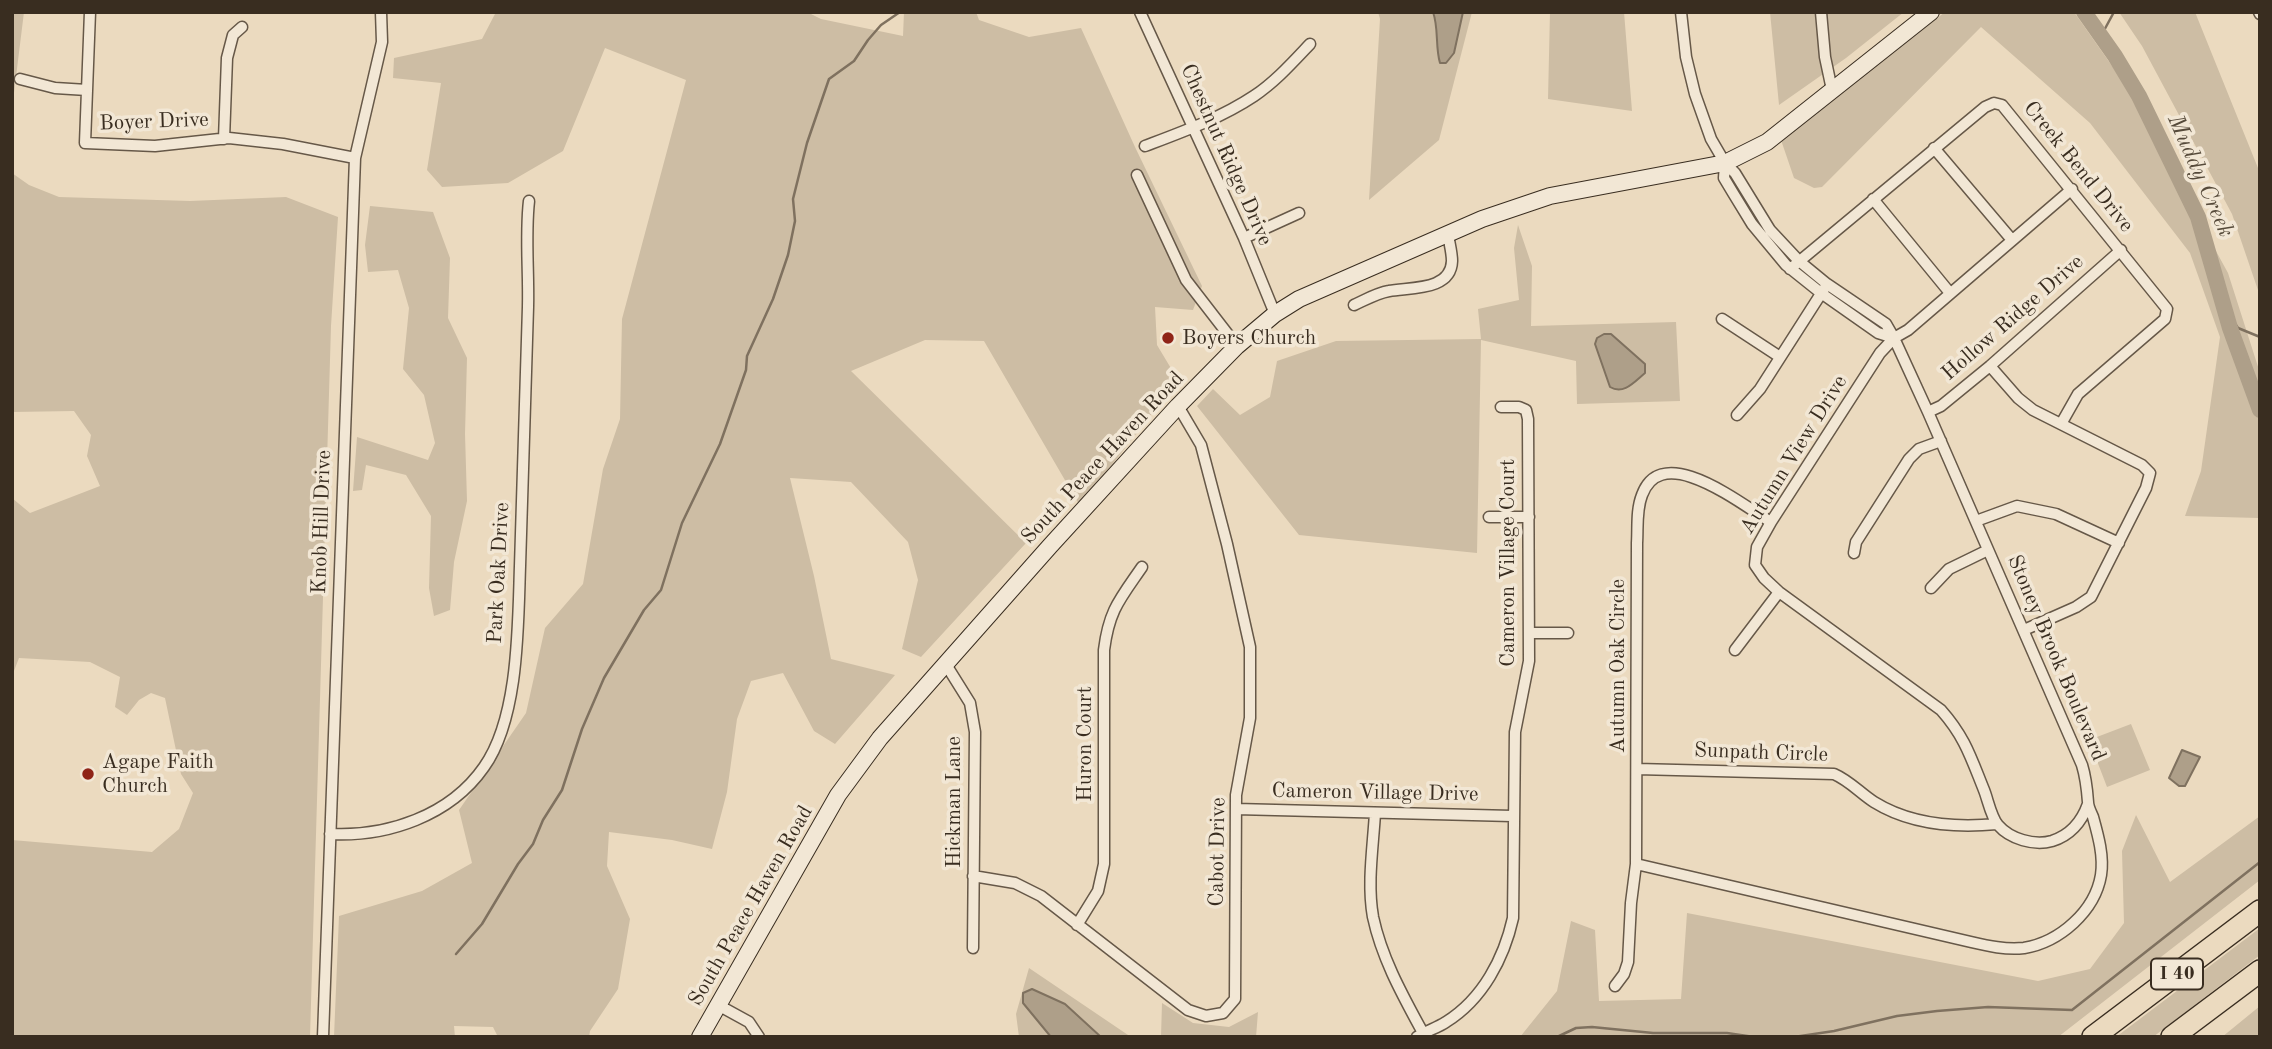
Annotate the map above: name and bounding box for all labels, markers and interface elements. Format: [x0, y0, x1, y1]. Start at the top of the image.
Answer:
street label: Chestnut Ridge Drive [1175, 60, 1277, 250]
street label: Creek Bend Drive [2017, 96, 2139, 238]
street label: Boyer Drive [99, 107, 209, 137]
water label: Muddy Creek [2161, 110, 2239, 242]
street label: Hollow Ridge Drive [1937, 250, 2089, 386]
place label: Boyers Church [1182, 325, 1316, 351]
marker: Boyers Church [1160, 330, 1176, 346]
street label: South Peace Haven Road [1016, 366, 1190, 550]
street label: Autumn View Drive [1735, 371, 1853, 539]
street label: Knob Hill Drive [307, 450, 337, 594]
street label: Cameron Village Court [1495, 459, 1521, 667]
street label: Park Oak Drive [483, 502, 515, 644]
street label: Stoney Brook Boulevard [2001, 551, 2111, 765]
street label: Autumn Oak Circle [1605, 579, 1631, 753]
street label: Huron Court [1072, 686, 1098, 802]
street label: Hickman Lane [941, 736, 967, 868]
street label: Sunpath Circle [1693, 738, 1829, 768]
place label: Agape Faith Church [102, 749, 214, 799]
marker: Agape Faith Church [80, 766, 96, 782]
street label: Cameron Village Drive [1271, 779, 1479, 807]
street label: Cabot Drive [1204, 797, 1232, 907]
street label: South Peace Haven Road [683, 801, 819, 1011]
road number: I 40 [2151, 958, 2203, 990]

